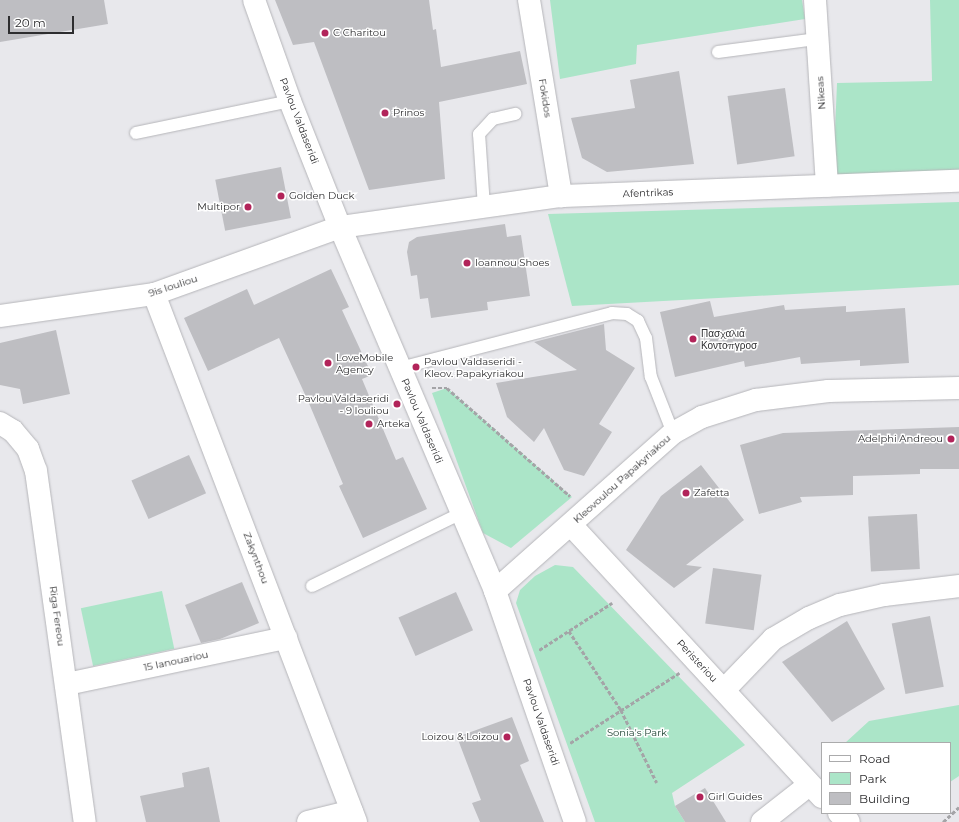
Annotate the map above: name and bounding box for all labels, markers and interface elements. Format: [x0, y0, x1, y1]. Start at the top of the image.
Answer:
scale bar [10, 8, 76, 34]
text: 20 m [15, 15, 46, 30]
place label: C Charitou [333, 27, 386, 39]
marker: C Charitou [320, 28, 330, 38]
street label: Pavlou Valdaseridi [277, 76, 321, 166]
street label: Nikeas [814, 76, 828, 110]
street label: Fokidos [536, 78, 554, 118]
place label: Prinos [393, 107, 424, 119]
marker: Prinos [380, 108, 390, 118]
street label: Afentrikas [622, 186, 674, 200]
place label: Golden Duck [289, 190, 354, 202]
marker: Golden Duck [276, 191, 286, 201]
place label: Multipor [197, 201, 240, 213]
marker: Multipor [243, 202, 253, 212]
place label: Ioannou Shoes [475, 257, 549, 269]
marker: Ioannou Shoes [462, 258, 472, 268]
street label: 9is Iouliou [147, 272, 199, 300]
place label: Πασχαλιά Κοντοπγροσ [701, 327, 757, 350]
marker: Πασχαλιά Κοντοπγροσ [688, 334, 698, 344]
place label: LoveMobile Agency [336, 351, 393, 374]
place label: Pavlou Valdaseridi - Kleov. Papakyriakou [424, 355, 524, 378]
marker: LoveMobile Agency [323, 358, 333, 368]
marker: Pavlou Valdaseridi - Kleov. Papakyriakou [411, 362, 421, 372]
street label: Pavlou Valdaseridi [399, 377, 445, 465]
place label: Pavlou Valdaseridi - 9 Iouliou [298, 392, 389, 416]
marker: Pavlou Valdaseridi - 9 Iouliou [392, 399, 402, 409]
place label: Arteka [377, 418, 410, 430]
marker: Arteka [364, 419, 374, 429]
street label: Kleovoulou Papakyriakou [571, 432, 673, 526]
place label: Adelphi Andreou [858, 433, 943, 445]
marker: Adelphi Andreou [946, 434, 956, 444]
place label: Zafetta [694, 487, 729, 499]
marker: Zafetta [681, 488, 691, 498]
street label: Zakynthou [241, 531, 271, 585]
street label: Riga Fereou [47, 585, 67, 647]
street label: Peristeriou [674, 637, 720, 685]
street label: 15 Ianouariou [142, 648, 210, 674]
street label: Pavlou Valdaseridi [520, 677, 562, 767]
park label: Sonia's Park [607, 727, 667, 739]
place label: Loizou & Loizou [422, 731, 499, 743]
marker: Loizou & Loizou [502, 732, 512, 742]
legend [821, 742, 951, 814]
text: Road [859, 751, 890, 766]
text: Park [859, 771, 886, 786]
place label: Girl Guides [708, 791, 763, 803]
text: Building [859, 791, 910, 806]
marker: Girl Guides [695, 792, 705, 802]

